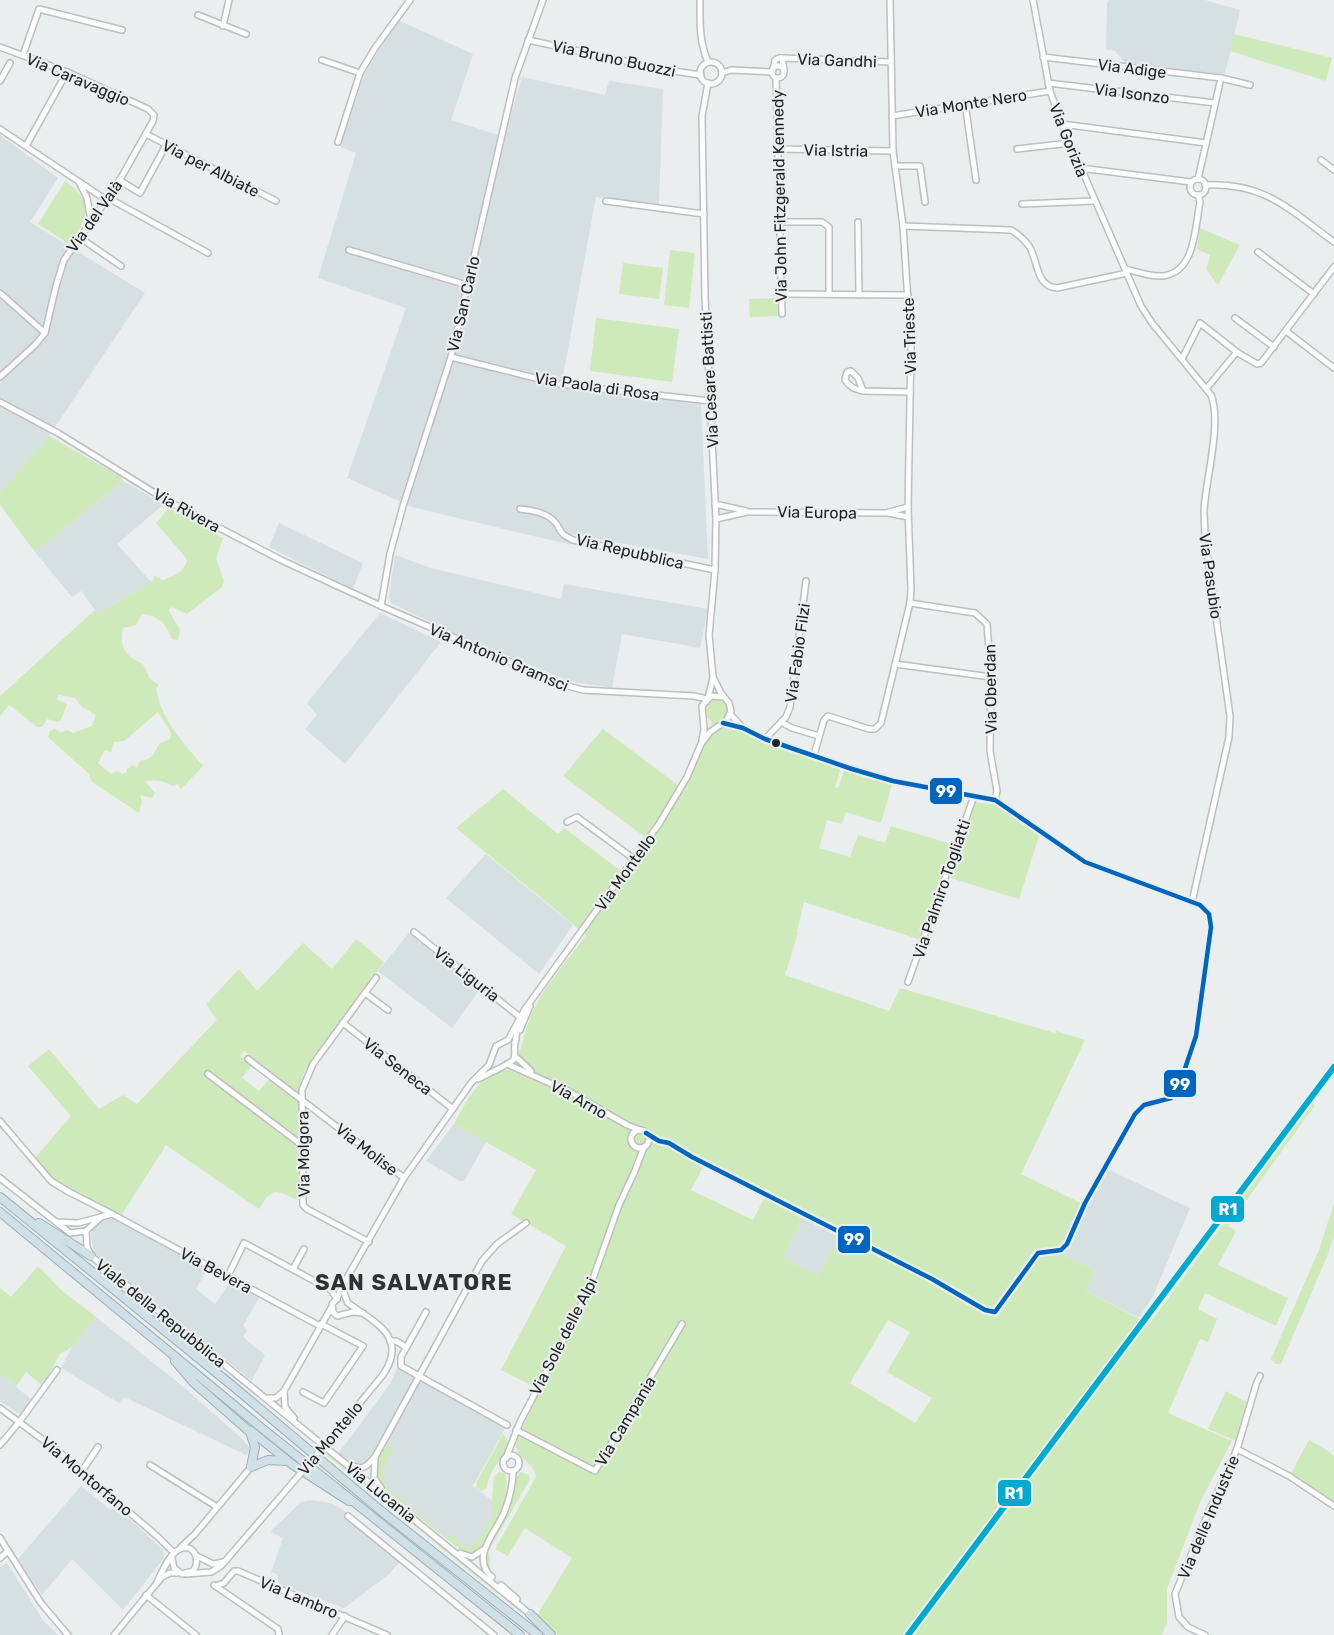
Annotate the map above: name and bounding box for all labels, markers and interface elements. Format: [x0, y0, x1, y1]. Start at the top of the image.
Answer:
street label: Via Bruno Buozzi [550, 36, 677, 81]
street label: Via Caravaggio [23, 49, 132, 110]
street label: Via Gandhi [797, 50, 877, 71]
street label: Via Adige [1096, 55, 1167, 82]
street label: Via Isonzo [1093, 79, 1171, 108]
street label: Via Monte Nero [914, 85, 1028, 122]
street label: Via John Fitzgerald Kennedy [768, 89, 791, 302]
street label: Via Gorizia [1045, 100, 1092, 180]
street label: Via per Albiate [159, 136, 263, 201]
street label: Via Istria [804, 140, 868, 161]
street label: Via del Valà [63, 176, 126, 256]
street label: Via San Carlo [443, 254, 484, 354]
street label: Via Trieste [899, 297, 920, 375]
street label: Via Cesare Battisti [696, 311, 723, 449]
street label: Via Paola di Rosa [533, 368, 660, 405]
street label: Via Rivera [150, 484, 224, 537]
street label: Via Europa [777, 502, 857, 523]
street label: Via Repubblica [574, 530, 686, 573]
street label: Via Pasubio [1195, 532, 1226, 620]
street label: Via Fabio Filzi [781, 602, 814, 704]
street label: Via Antonio Gramsci [426, 619, 571, 695]
street label: Via Oberdan [980, 644, 1001, 734]
unlabelled marker [770, 737, 782, 749]
line badge: 99 [929, 777, 963, 805]
text: 99 [936, 782, 956, 801]
street label: Via Palmiro Togliatti [909, 817, 974, 961]
street label: Via Montello [591, 830, 660, 915]
street label: Via Liguria [430, 943, 503, 1006]
street label: Via Seneca [359, 1034, 436, 1099]
line badge: 99 [1163, 1069, 1197, 1098]
text: 99 [1170, 1075, 1190, 1094]
street label: Via Arno [547, 1076, 611, 1123]
street label: Via Molgora [293, 1111, 314, 1197]
street label: Via Molise [332, 1119, 402, 1180]
line badge: R1 [1210, 1195, 1245, 1223]
text: R1 [1218, 1200, 1238, 1219]
line badge: 99 [837, 1225, 871, 1254]
text: 99 [844, 1230, 864, 1249]
street label: Via Bevera [177, 1244, 255, 1297]
street label: Viale della Repubblica [92, 1255, 230, 1372]
district label: SAN SALVATORE [315, 1269, 513, 1296]
street label: Via Sole delle Alpi [526, 1274, 601, 1398]
street label: Via Campania [591, 1373, 660, 1470]
street label: Via Montello [294, 1397, 367, 1479]
street label: Via Montorfano [37, 1433, 136, 1520]
street label: Via delle Industrie [1174, 1452, 1243, 1582]
street label: Via Lucania [341, 1458, 420, 1527]
line badge: R1 [997, 1479, 1032, 1507]
text: R1 [1004, 1484, 1024, 1503]
street label: Via Lambro [257, 1572, 341, 1623]

